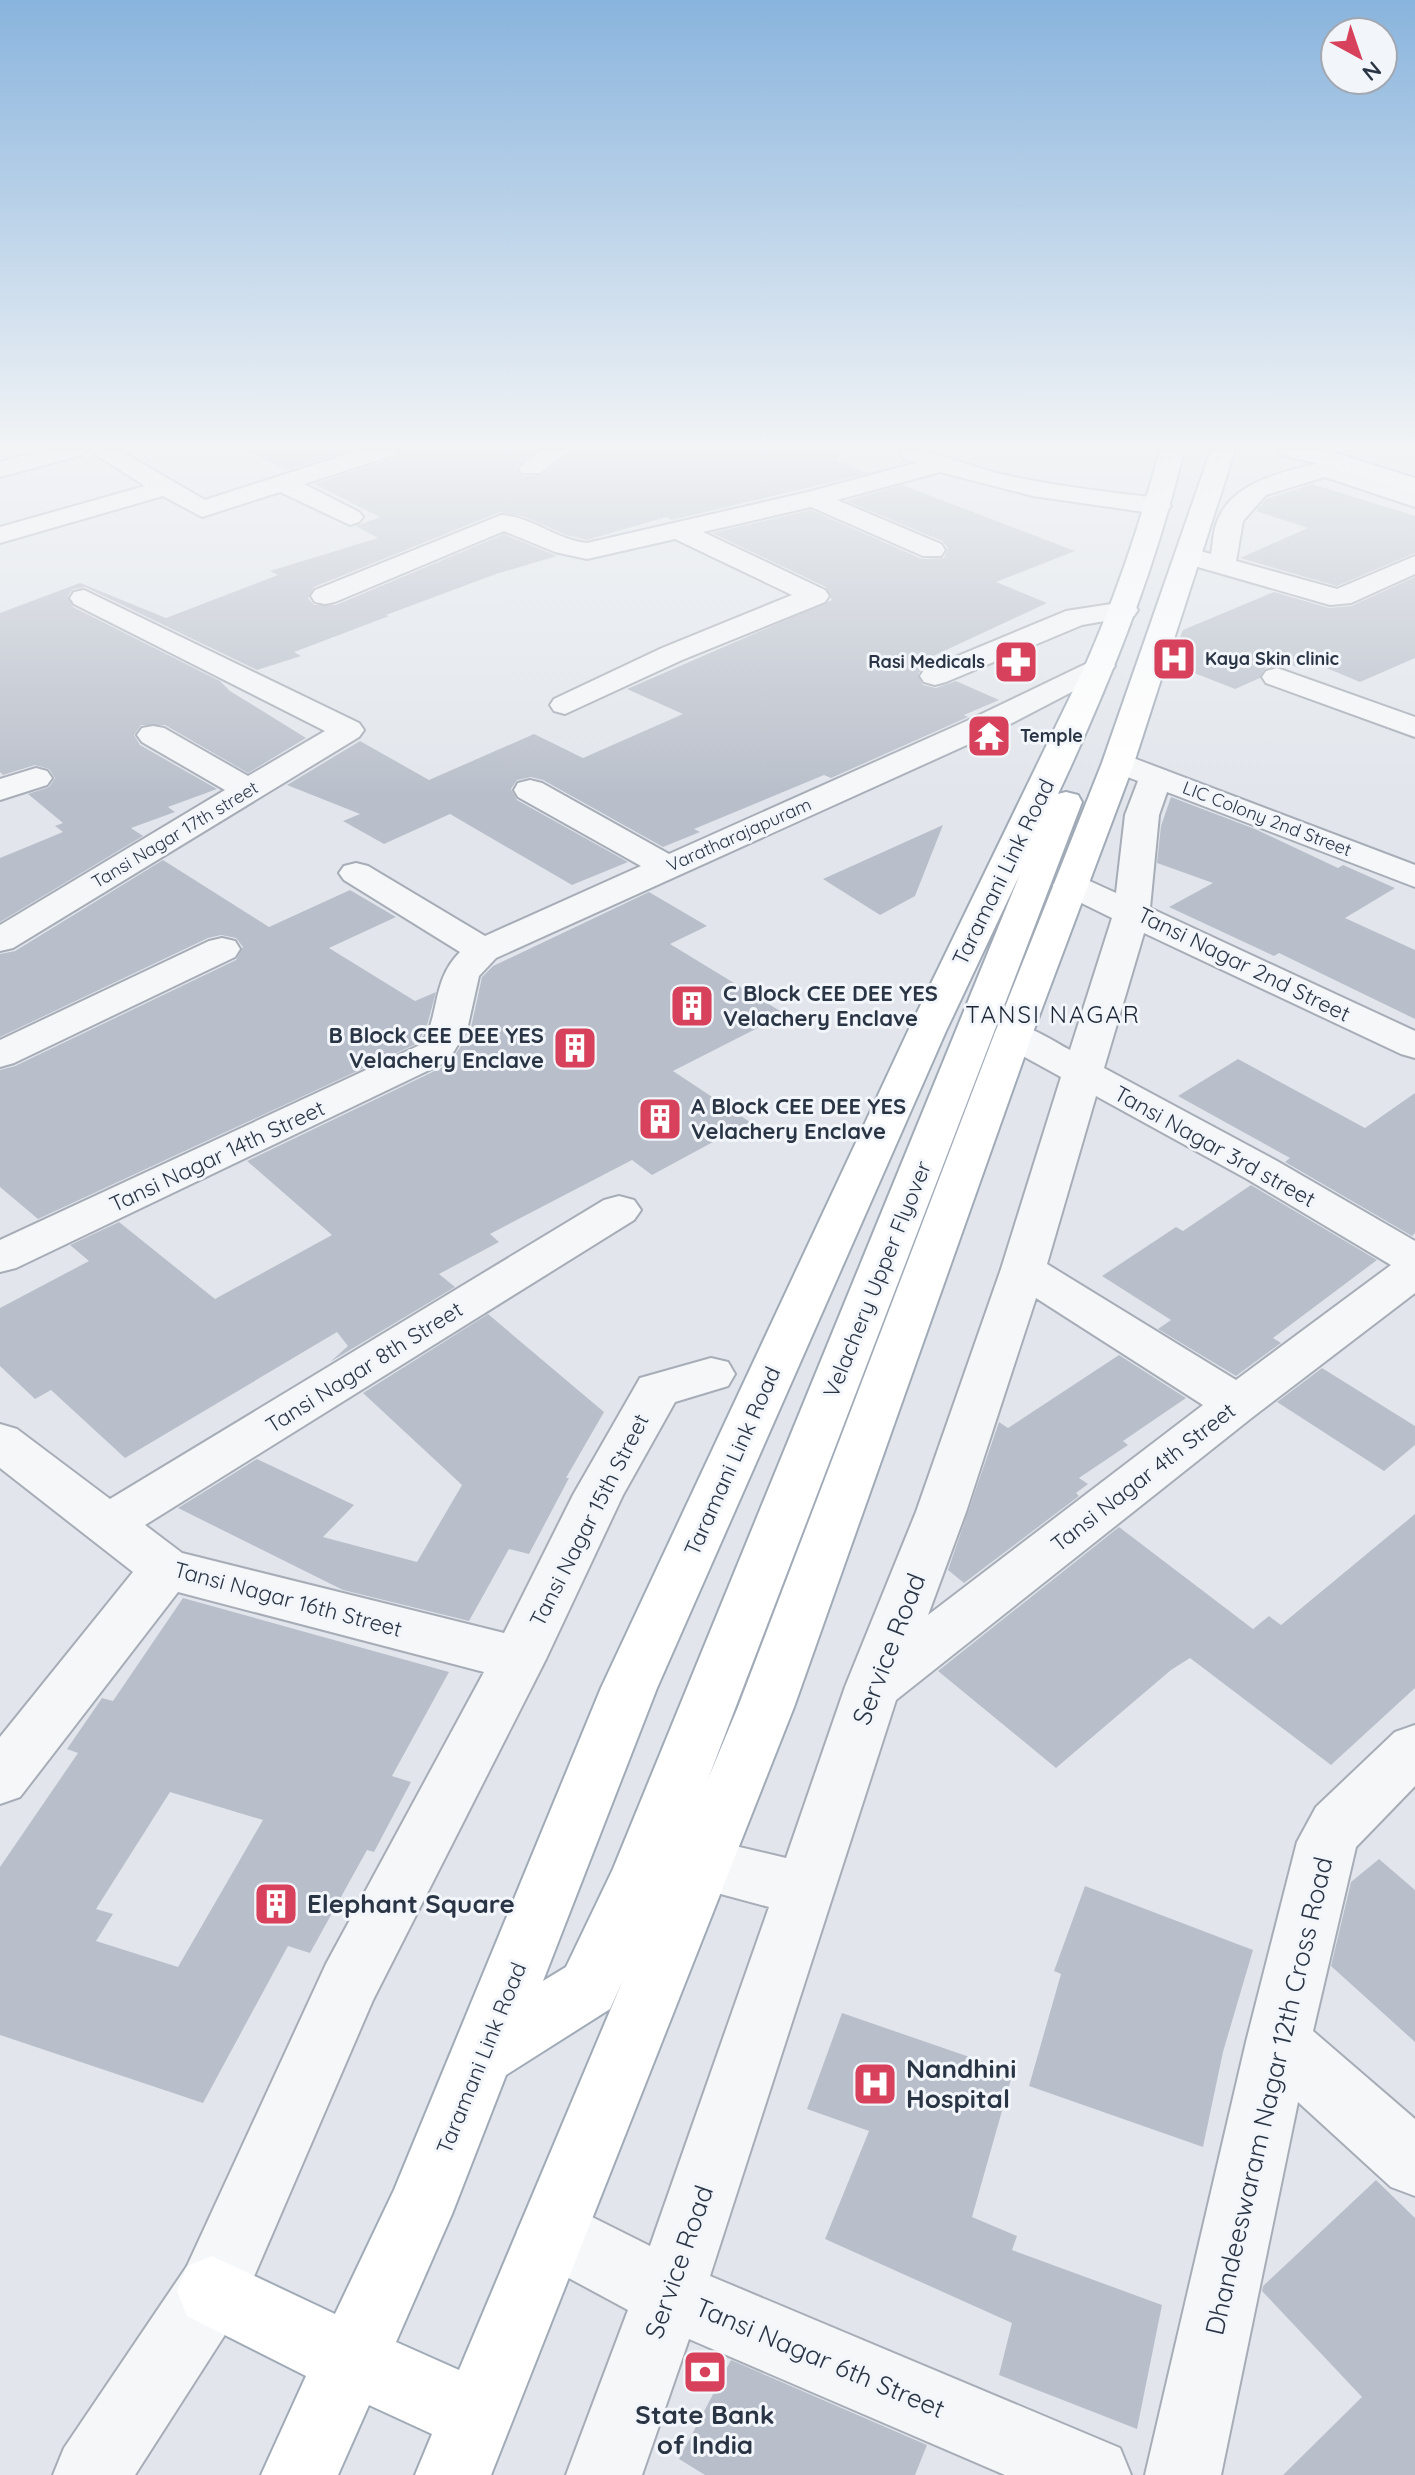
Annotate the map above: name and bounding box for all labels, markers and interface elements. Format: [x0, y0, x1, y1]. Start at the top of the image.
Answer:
north arrow [1319, 16, 1399, 96]
text: N [1357, 55, 1387, 87]
hospital icon: Kaya Skin clinic [1150, 635, 1198, 683]
pharmacy icon: Rasi Medicals [992, 638, 1040, 686]
place label: Kaya Skin clinic [1205, 647, 1339, 670]
place label: Rasi Medicals [868, 650, 985, 673]
temple icon: Temple [965, 712, 1013, 760]
place label: Temple [1020, 724, 1083, 747]
street label: Taramani Link Road [946, 774, 1060, 970]
street label: Tansi Nagar 17th street [87, 776, 262, 893]
street label: LIC Colony 2nd Street [1179, 776, 1355, 861]
street label: Varatharajapuram [663, 792, 815, 877]
street label: Tansi Nagar 2nd Street [1133, 900, 1355, 1028]
place label: C Block CEE DEE YES Velachery Enclave [723, 979, 938, 1032]
building icon: C Block CEE DEE YES Velachery Enclave [668, 982, 716, 1030]
district label: TANSI NAGAR [965, 999, 1141, 1029]
place label: B Block CEE DEE YES Velachery Enclave [329, 1021, 544, 1074]
building icon: B Block CEE DEE YES Velachery Enclave [551, 1024, 599, 1072]
street label: Tansi Nagar 3rd street [1109, 1079, 1321, 1213]
place label: A Block CEE DEE YES Velachery Enclave [691, 1092, 906, 1145]
street label: Tansi Nagar 14th Street [105, 1094, 329, 1218]
building icon: A Block CEE DEE YES Velachery Enclave [636, 1095, 684, 1143]
street label: Velachery Upper Flyover [817, 1156, 938, 1401]
street label: Tansi Nagar 8th Street [260, 1295, 468, 1439]
street label: Taramani Link Road [678, 1362, 786, 1560]
street label: Tansi Nagar 4th Street [1045, 1396, 1241, 1558]
street label: Tansi Nagar 15th Street [523, 1409, 655, 1631]
street label: Tansi Nagar 16th Street [171, 1555, 405, 1643]
street label: Service Road [845, 1568, 933, 1729]
street label: Dhandeeswaram Nagar 12th Cross Road [1197, 1854, 1340, 2338]
building icon: Elephant Square [252, 1880, 300, 1928]
place label: Elephant Square [307, 1887, 515, 1920]
street label: Taramani Link Road [430, 1958, 532, 2158]
place label: Nandhini Hospital [906, 2052, 1016, 2115]
hospital icon: Nandhini Hospital [851, 2060, 899, 2108]
street label: Service Road [637, 2181, 720, 2343]
street label: Tansi Nagar 6th Street [690, 2290, 950, 2425]
bank icon: State Bank of India [681, 2348, 729, 2396]
place label: State Bank of India [635, 2398, 775, 2461]

